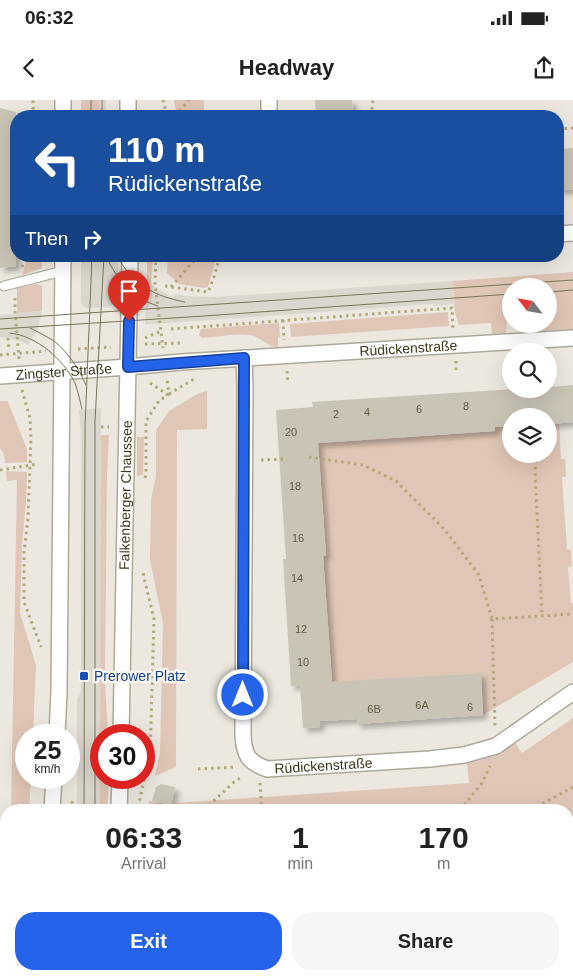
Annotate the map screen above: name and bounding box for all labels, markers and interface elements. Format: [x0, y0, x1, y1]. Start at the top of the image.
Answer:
text: 06:32 [25, 7, 74, 28]
icon: back [15, 54, 43, 82]
icon: share [530, 54, 558, 82]
text: Headway [239, 55, 334, 80]
icon: left [25, 130, 90, 195]
text: 110 m [108, 130, 205, 169]
text: Rüdickenstraße [108, 171, 262, 196]
icon: right [78, 225, 106, 253]
text: Then [25, 228, 68, 249]
pin [108, 270, 150, 321]
icon: arrive [115, 277, 143, 305]
north arrow [502, 278, 558, 332]
map controls [502, 278, 557, 463]
street label: Rüdickenstraße [359, 337, 458, 359]
button: search [502, 343, 557, 398]
street label: Zingster Straße [15, 360, 113, 383]
house number: 8 [463, 400, 469, 412]
house number: 6 [416, 403, 422, 415]
house number: 4 [364, 406, 370, 418]
house number: 2 [333, 408, 339, 420]
button: layers [502, 408, 557, 463]
street label: Falkenberger Chaussee [116, 420, 135, 570]
house number: 20 [285, 426, 297, 438]
house number: 18 [289, 480, 301, 492]
house number: 16 [292, 532, 304, 544]
house number: 14 [291, 572, 303, 584]
house number: 12 [295, 623, 307, 635]
house number: 10 [297, 656, 309, 668]
place label: Prerower Platz [94, 668, 186, 684]
position arrow [216, 668, 268, 720]
marker: Prerower Platz [78, 670, 90, 682]
house number: 6A [415, 699, 429, 711]
house number: 6 [467, 701, 473, 713]
house number: 6B [367, 703, 381, 715]
speed limit sign: 30 [90, 724, 155, 789]
text: 25 [34, 736, 61, 764]
street label: Rüdickenstraße [274, 755, 373, 777]
text: km/h [34, 762, 61, 776]
text: 06:33 [105, 821, 182, 854]
text: 1 [292, 821, 309, 854]
text: 170 [419, 821, 469, 854]
text: Arrival [121, 855, 166, 872]
text: min [287, 855, 313, 872]
text: m [437, 855, 450, 872]
button: Exit [15, 912, 282, 970]
button: Share [292, 912, 559, 970]

